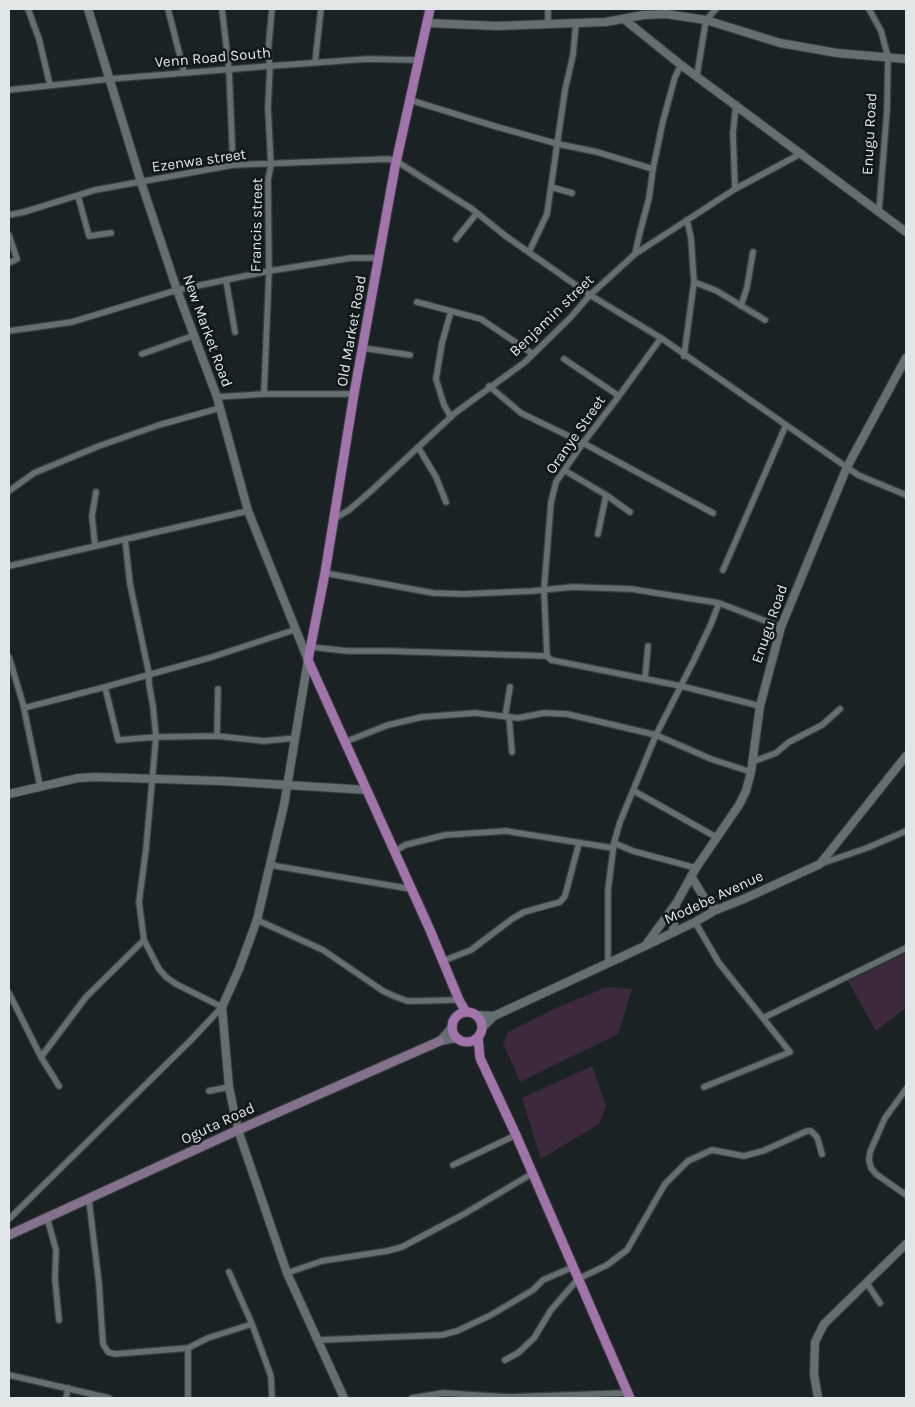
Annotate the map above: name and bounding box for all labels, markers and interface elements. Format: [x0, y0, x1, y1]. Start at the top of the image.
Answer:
street label: Venn Road South [154, 44, 272, 72]
street label: Enugu Road [859, 92, 881, 176]
street label: Ezenwa street [151, 145, 247, 177]
street label: Francis street [247, 178, 267, 272]
street label: Benjamin street [506, 271, 598, 361]
street label: New Market Road [178, 272, 236, 390]
street label: Old Market Road [333, 274, 371, 388]
street label: Oranye Street [542, 392, 610, 478]
street label: Enugu Road [748, 582, 792, 666]
street label: Modebe Avenue [662, 867, 766, 929]
street label: Oguta Road [178, 1099, 258, 1149]

